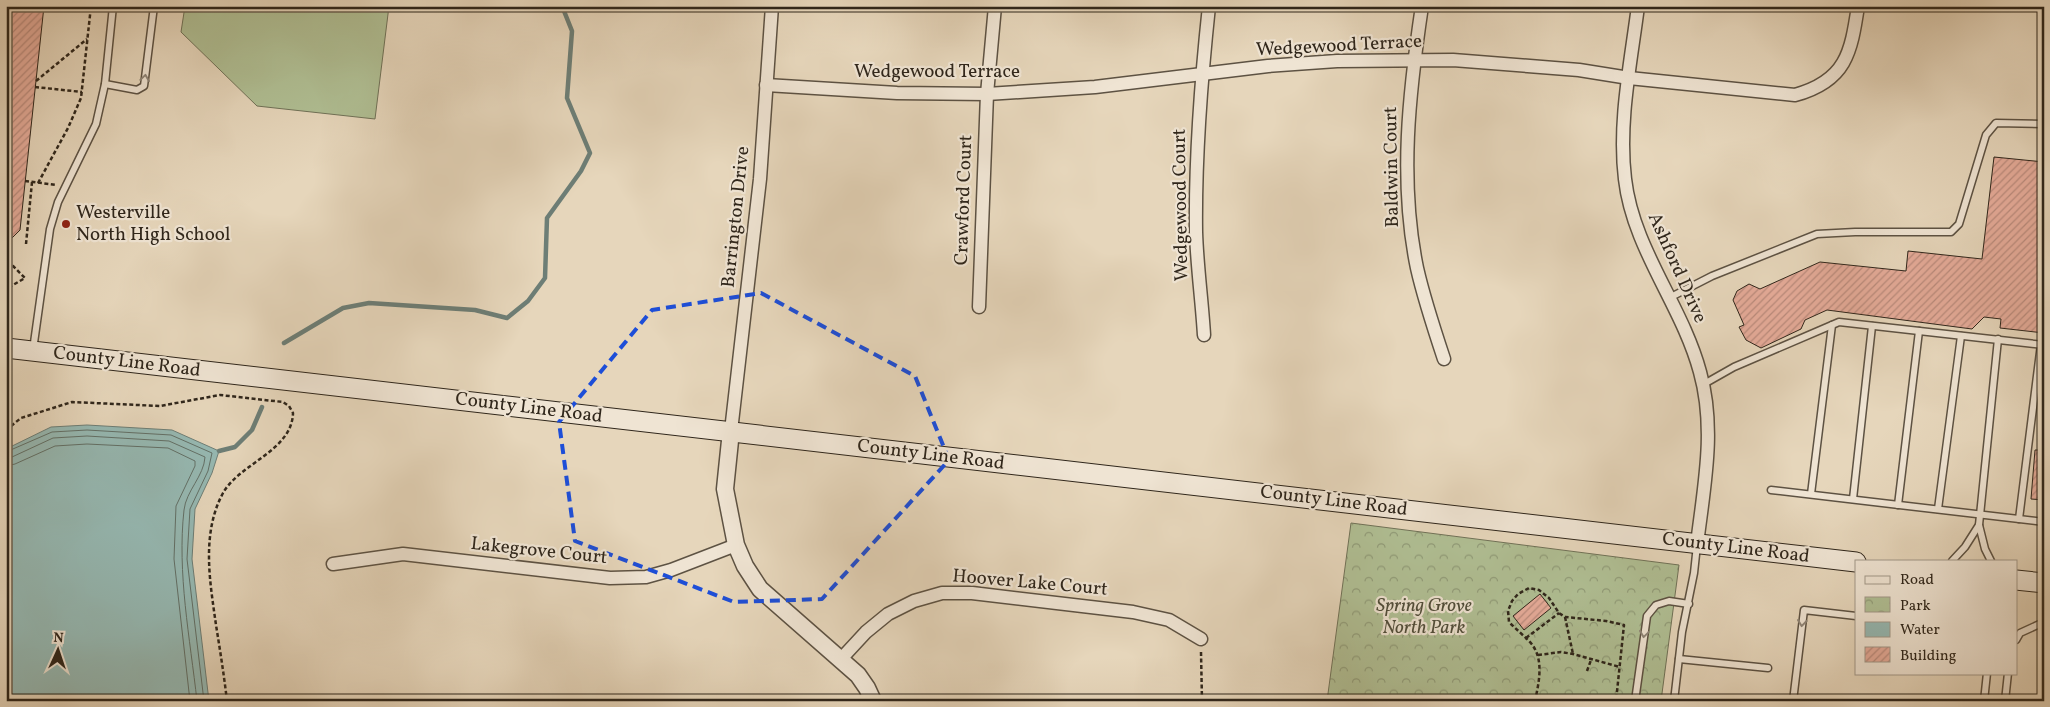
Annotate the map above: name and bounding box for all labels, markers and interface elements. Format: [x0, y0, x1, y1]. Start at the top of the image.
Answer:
street label: Wedgewood Terrace [1255, 29, 1423, 63]
street label: Wedgewood Terrace [854, 59, 1020, 85]
one-way arrow [139, 74, 150, 82]
street label: Baldwin Court [1378, 106, 1406, 228]
street label: Wedgewood Court [1167, 128, 1195, 282]
street label: Crawford Court [949, 134, 979, 266]
street label: Barrington Drive [716, 145, 756, 289]
place label: Westerville North High School [76, 200, 231, 248]
street label: Ashford Drive [1641, 209, 1713, 327]
marker: Westerville North High School [60, 218, 72, 230]
street label: County Line Road [52, 340, 202, 384]
street label: County Line Road [454, 386, 604, 430]
street label: County Line Road [856, 433, 1006, 477]
street label: County Line Road [1259, 479, 1409, 523]
street label: County Line Road [1661, 526, 1811, 570]
street label: Lakegrove Court [469, 531, 609, 571]
legend [1855, 560, 2018, 674]
street label: Hoover Lake Court [951, 563, 1109, 603]
text: Road [1900, 570, 1934, 591]
park label: Spring Grove North Park [1376, 593, 1472, 641]
text: Park [1900, 596, 1931, 617]
one-way arrow [1797, 620, 1808, 628]
text: Water [1900, 620, 1940, 641]
north arrow [32, 624, 82, 674]
text: N [53, 629, 64, 648]
one-way arrow [1640, 630, 1650, 639]
text: Building [1900, 646, 1957, 667]

